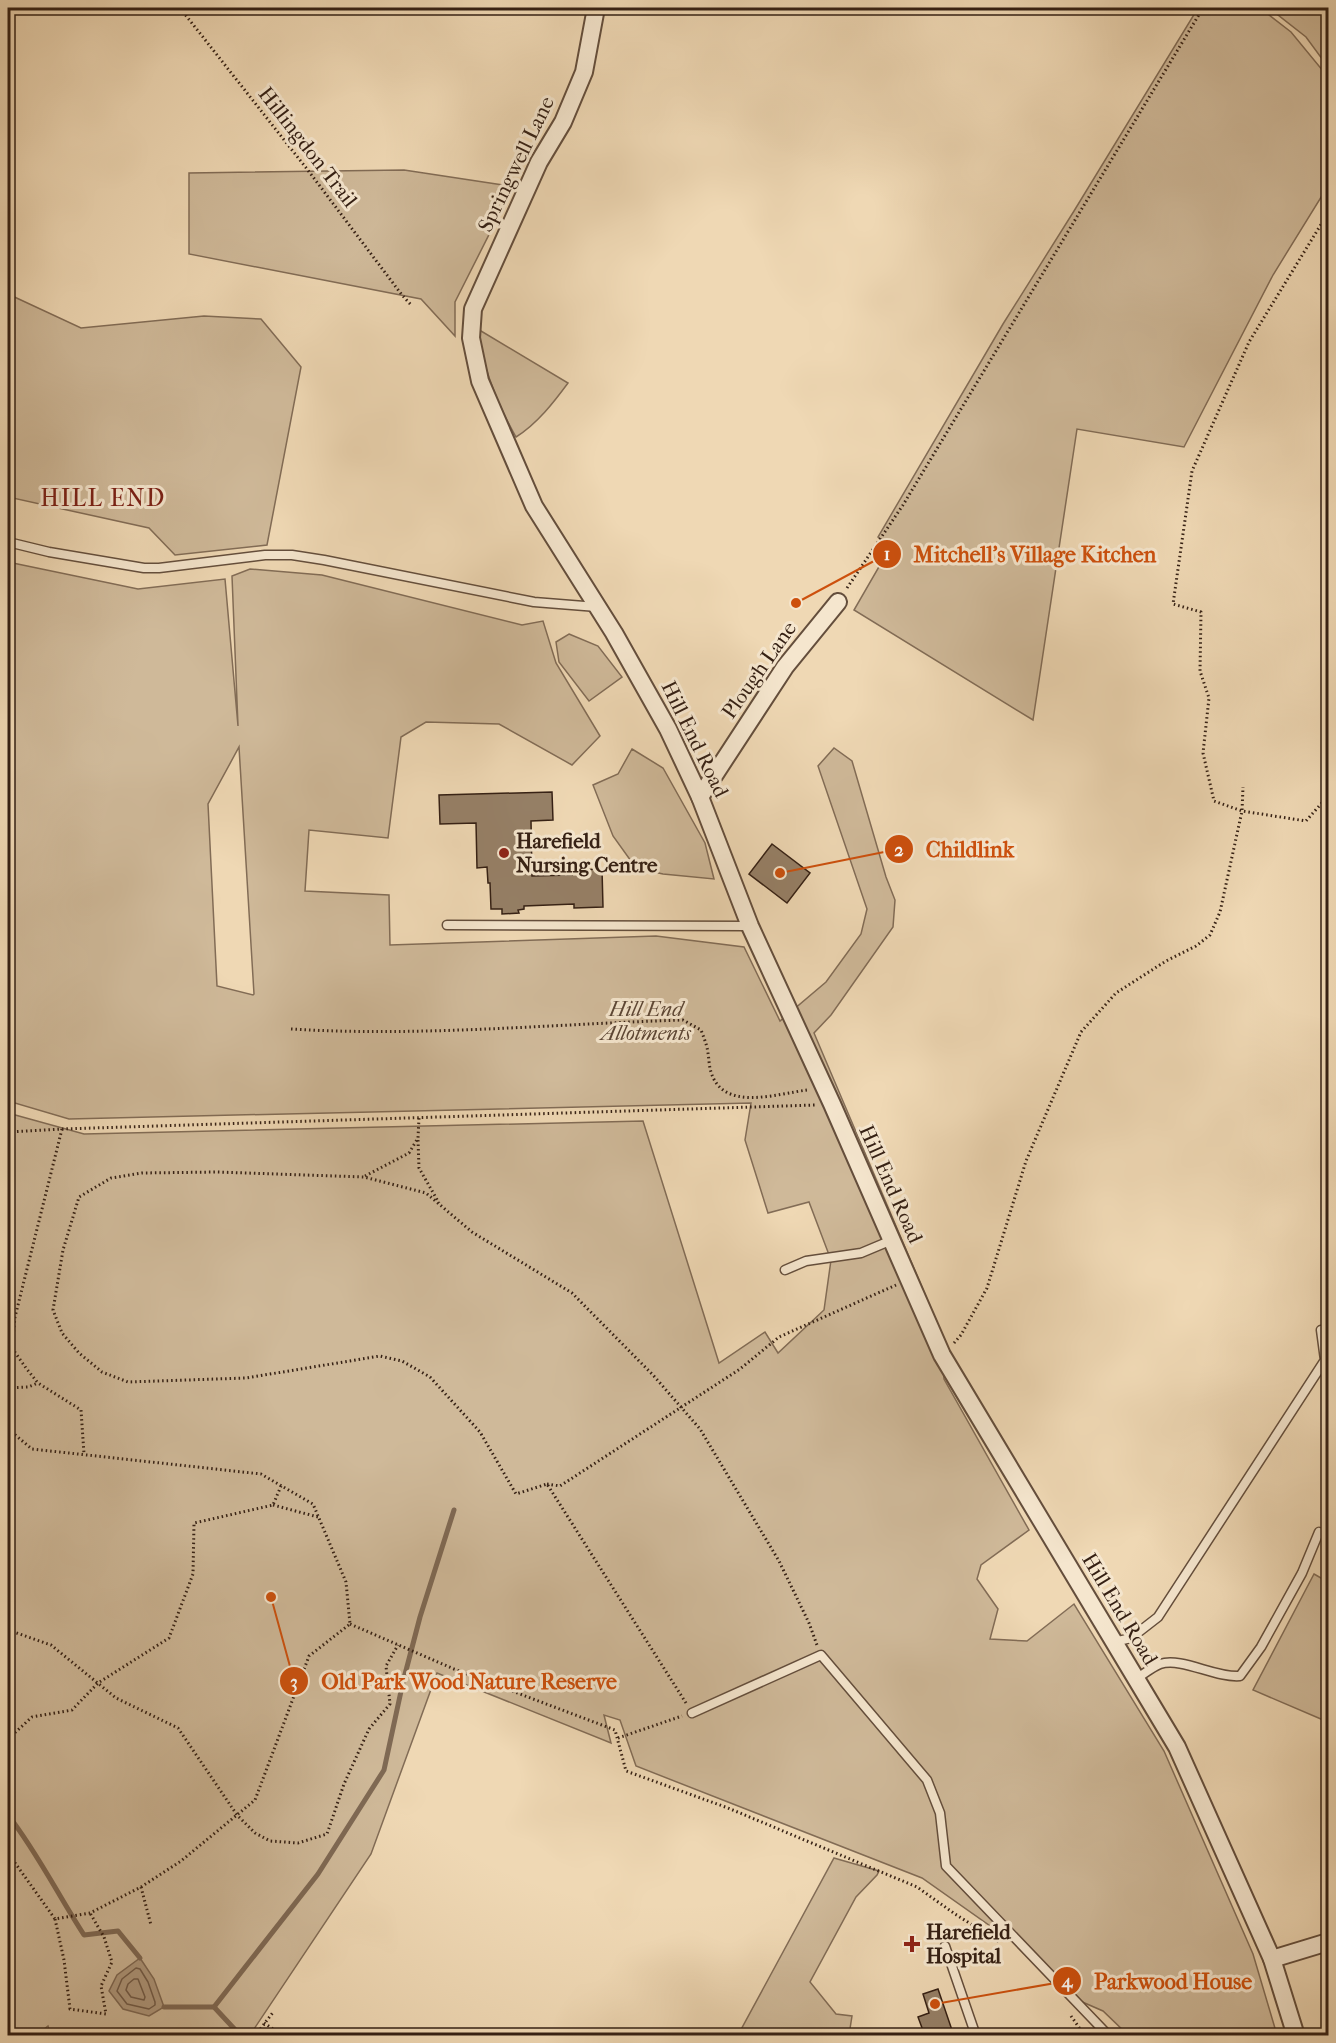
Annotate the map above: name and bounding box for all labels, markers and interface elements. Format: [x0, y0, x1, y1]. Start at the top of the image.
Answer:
street label: Hillingdon Trail [254, 82, 362, 212]
street label: Springwell Lane [473, 92, 559, 236]
district label: HILL END [40, 484, 166, 512]
callout: Mitchell's Village Kitchen [872, 534, 1169, 574]
text: Mitchell's Village Kitchen [913, 542, 1157, 568]
text: 1 [884, 544, 890, 565]
street label: Plough Lane [717, 617, 801, 723]
street label: Hill End Road [656, 677, 734, 802]
place label: Harefield Nursing Centre [516, 829, 658, 877]
callout: Childlink [884, 829, 1026, 869]
text: Childlink [926, 837, 1015, 863]
text: 2 [894, 840, 904, 861]
marker: Harefield Nursing Centre [497, 846, 511, 860]
park label: Hill End Allotments [598, 997, 691, 1045]
street label: Hill End Road [854, 1121, 928, 1247]
street label: Hill End Road [1077, 1549, 1163, 1670]
callout: Old Park Wood Nature Reserve [279, 1661, 629, 1701]
text: Old Park Wood Nature Reserve [321, 1669, 617, 1695]
text: 3 [290, 1672, 298, 1693]
place label: Harefield Hospital [926, 1920, 1011, 1968]
marker: Harefield Hospital [903, 1935, 921, 1953]
callout: Parkwood House [1052, 1961, 1264, 2001]
text: Parkwood House [1094, 1969, 1252, 1995]
text: 4 [1061, 1971, 1074, 1992]

